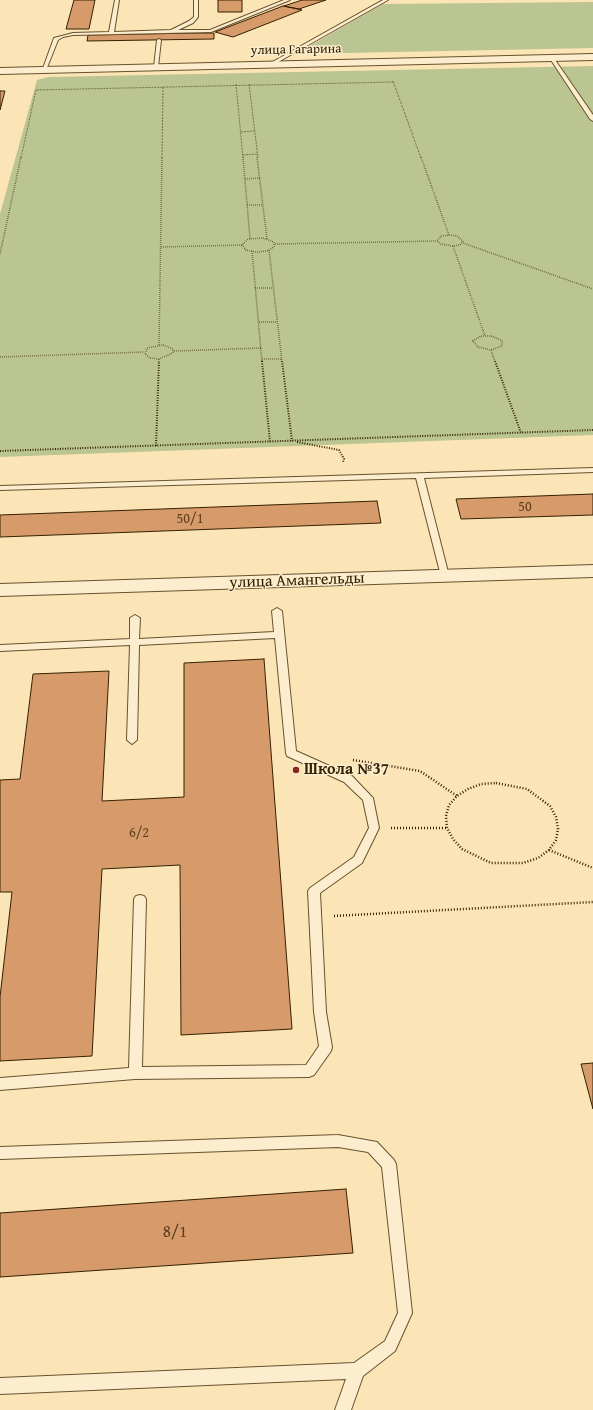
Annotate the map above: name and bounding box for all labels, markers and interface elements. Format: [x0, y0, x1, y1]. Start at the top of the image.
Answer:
street label: улица Гагарина [251, 41, 341, 59]
house number: 50 [518, 499, 532, 515]
house number: 50/1 [177, 511, 203, 527]
street label: улица Амангельды [229, 569, 365, 593]
place label: Школа №37 [304, 760, 389, 780]
marker: Школа №37 [291, 765, 301, 775]
house number: 6/2 [129, 825, 149, 841]
house number: 8/1 [163, 1223, 187, 1243]

